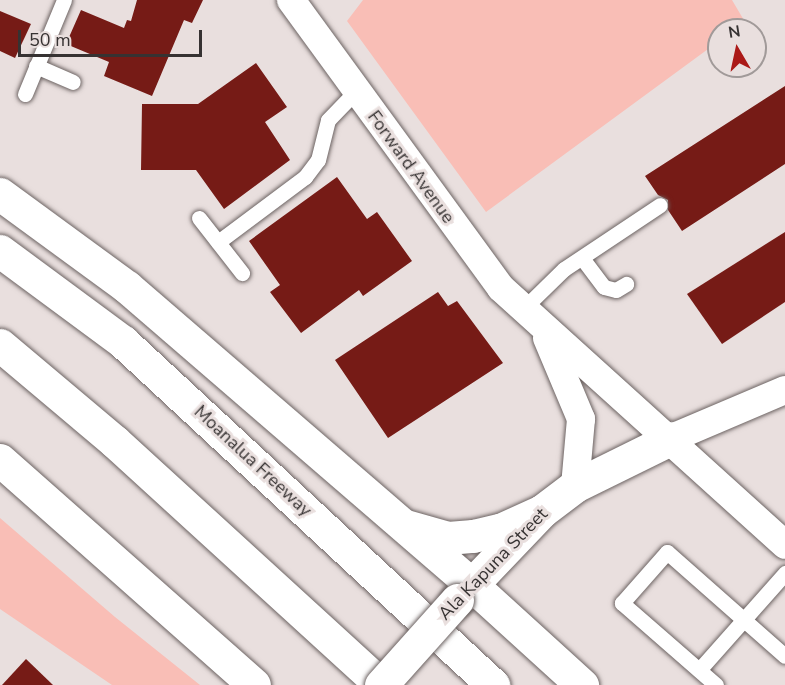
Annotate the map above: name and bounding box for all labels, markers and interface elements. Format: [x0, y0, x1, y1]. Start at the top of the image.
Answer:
scale bar [21, 18, 206, 56]
north arrow [707, 18, 767, 78]
text: N [727, 20, 742, 44]
text: 50 m [29, 28, 71, 52]
street label: Forward Avenue [363, 107, 459, 227]
street label: Moanalua Freeway [190, 401, 316, 521]
street label: Ala Kapuna Street [434, 503, 552, 625]

